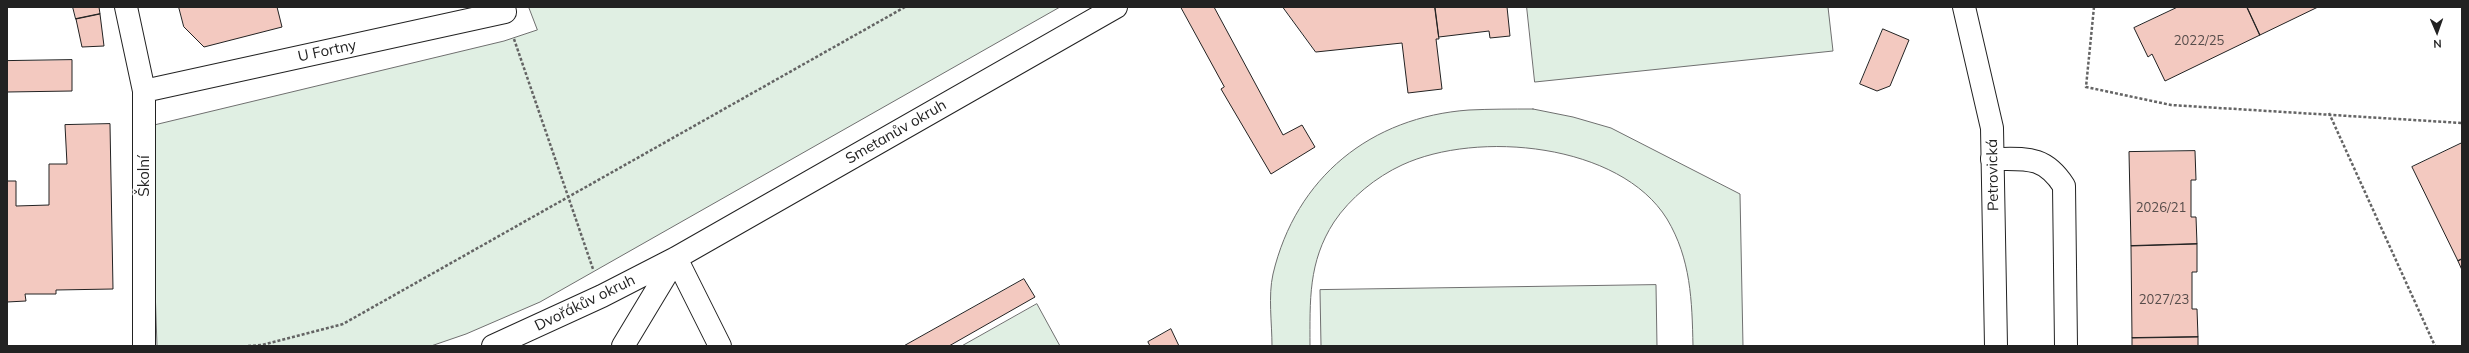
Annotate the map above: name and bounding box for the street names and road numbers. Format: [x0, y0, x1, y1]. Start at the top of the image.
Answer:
street label: U Fortny [296, 36, 358, 66]
street label: Smetanův okruh [842, 96, 950, 168]
street label: Petrovická [1983, 139, 2003, 211]
street label: Školní [135, 155, 153, 197]
street label: Dvořákův okruh [532, 271, 638, 335]

